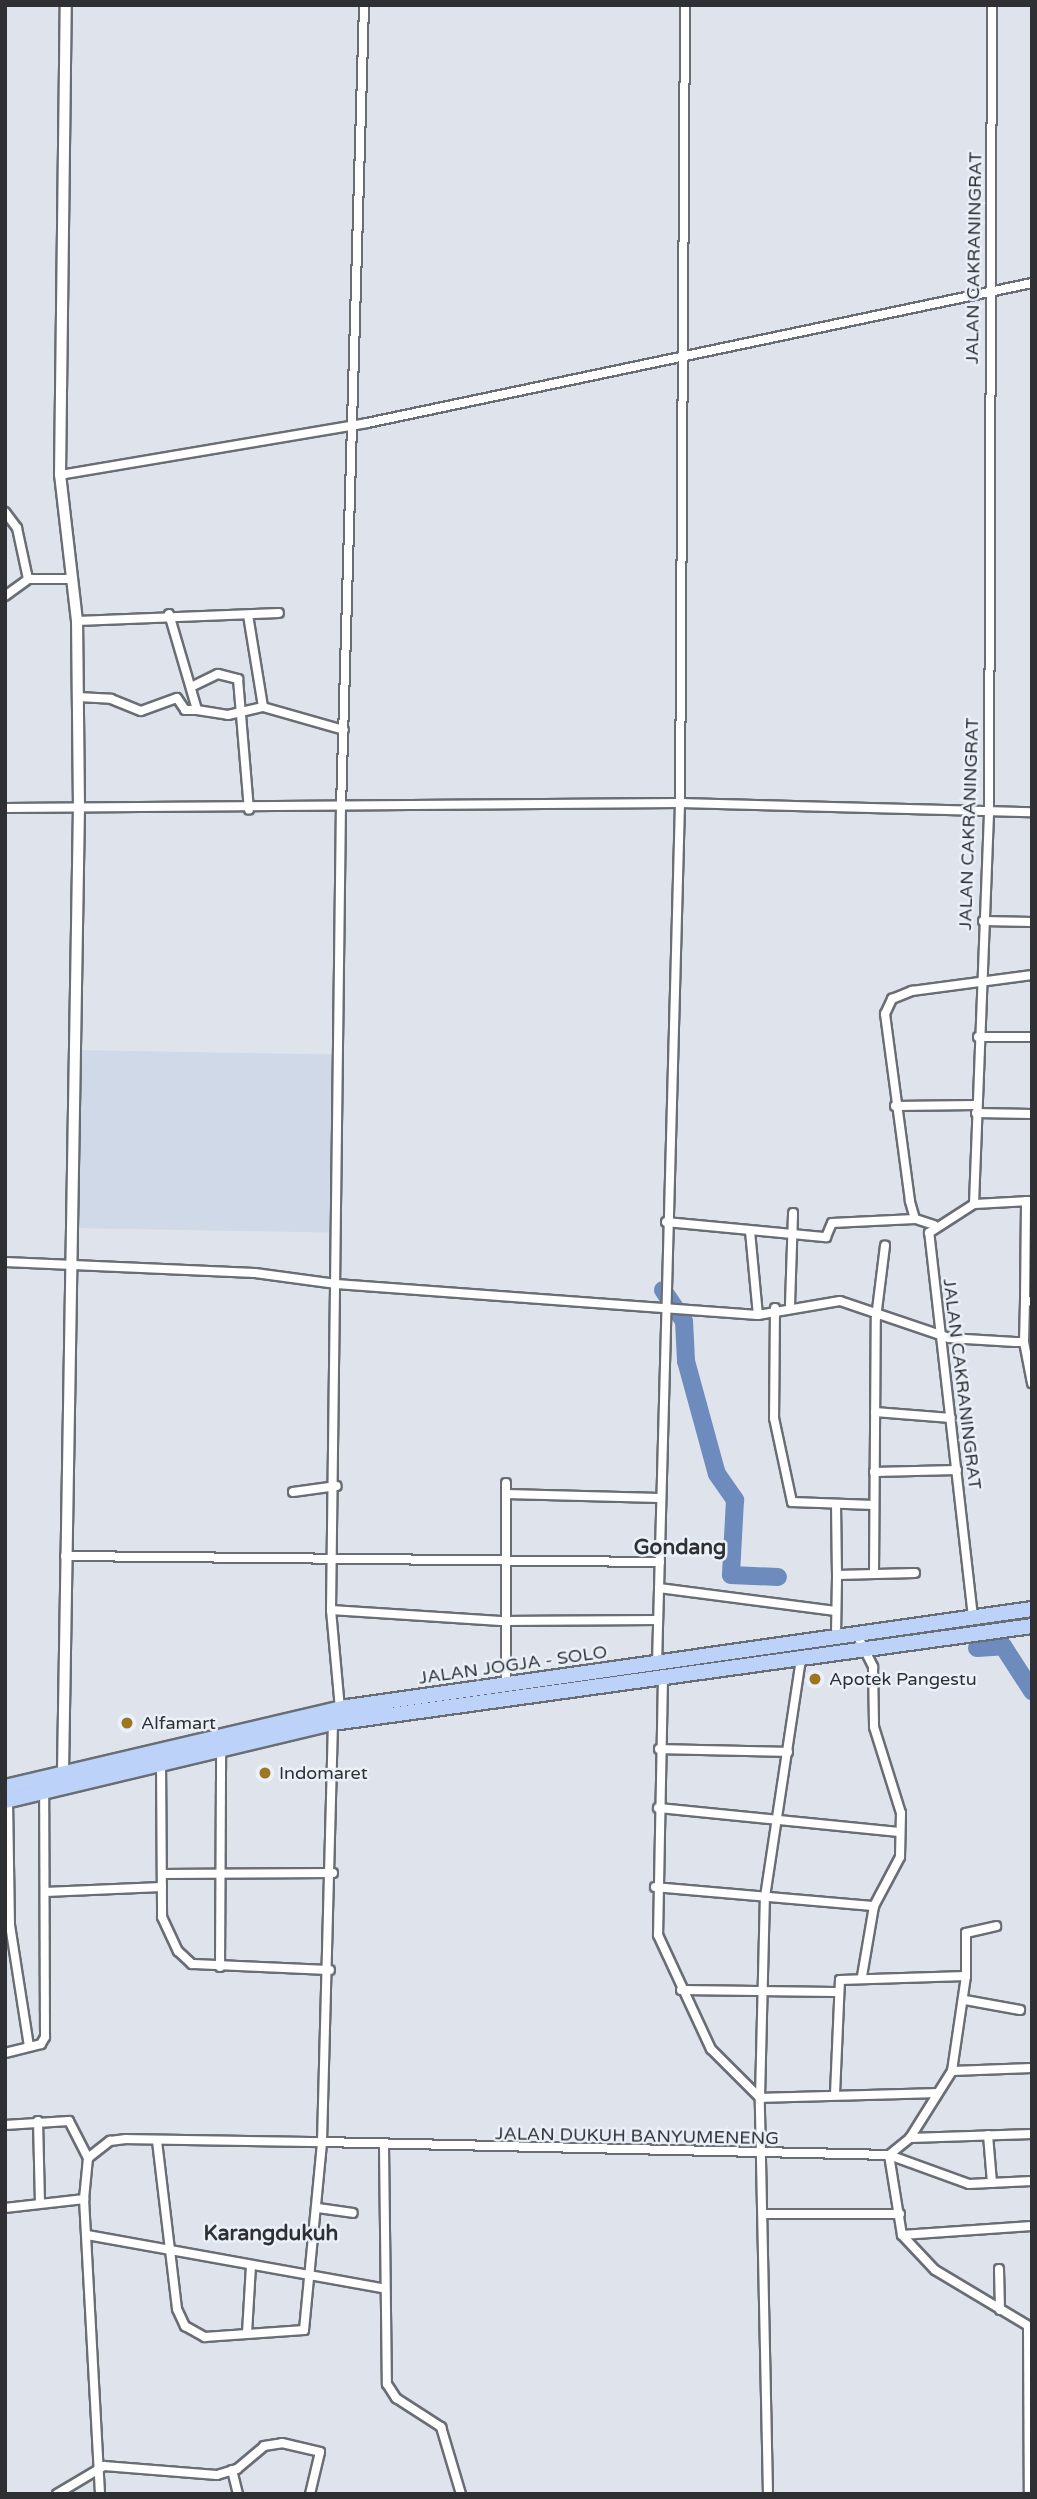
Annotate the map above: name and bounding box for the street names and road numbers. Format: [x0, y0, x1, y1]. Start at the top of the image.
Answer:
street label: JALAN CAKRANINGRAT [961, 152, 987, 364]
street label: JALAN CAKRANINGRAT [955, 717, 983, 931]
street label: JALAN CAKRANINGRAT [938, 1277, 986, 1491]
street label: JALAN JOGJA - SOLO [417, 1641, 609, 1689]
street label: JALAN DUKUH BANYUMENENG [495, 2123, 779, 2149]

